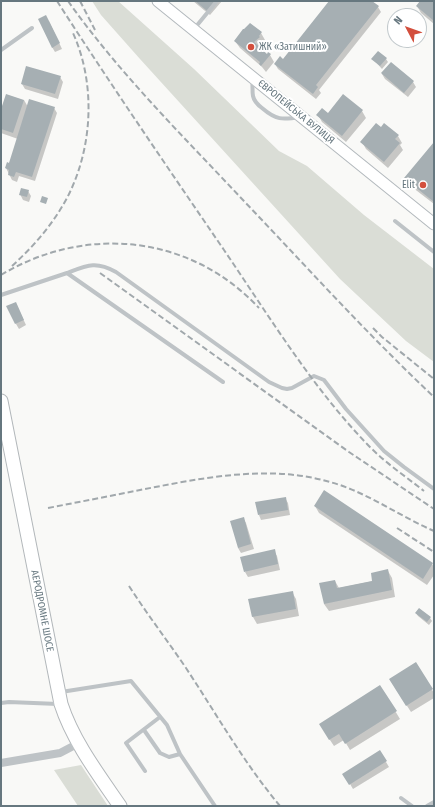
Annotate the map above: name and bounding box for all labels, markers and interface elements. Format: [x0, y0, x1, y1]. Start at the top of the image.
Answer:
north arrow [387, 8, 427, 48]
text: N [391, 14, 405, 27]
place label: ЖК «Затишний» [259, 41, 327, 53]
marker: ЖК «Затишний» [246, 42, 256, 52]
street label: ЄВРОПЕЙСЬКА ВУЛИЦЯ [255, 77, 337, 147]
place label: Elit [402, 179, 415, 191]
marker: Elit [418, 180, 428, 190]
street label: АЕРОДРОМНЕ ШОСЕ [28, 569, 56, 653]

